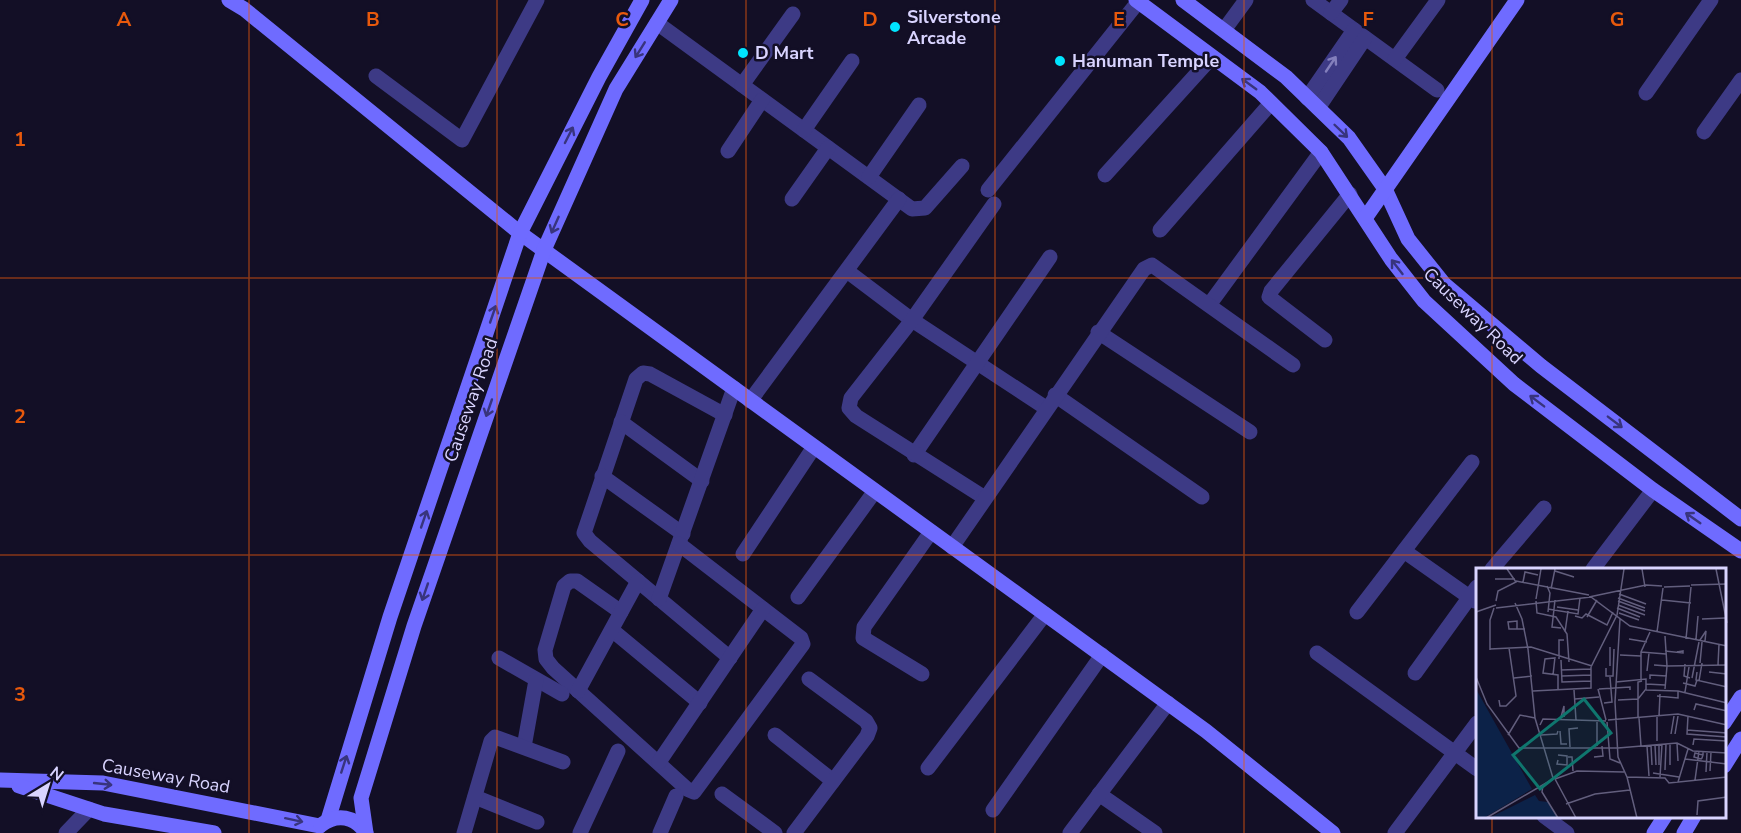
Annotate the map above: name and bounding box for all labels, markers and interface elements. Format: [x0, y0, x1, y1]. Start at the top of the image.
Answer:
place label: Silverstone Arcade [907, 5, 1001, 50]
text: A [117, 6, 132, 33]
text: B [366, 6, 380, 33]
text: C [615, 6, 629, 33]
text: D [862, 6, 878, 33]
text: E [1113, 6, 1125, 33]
text: F [1362, 6, 1374, 33]
text: G [1610, 6, 1624, 33]
marker: Silverstone Arcade [888, 20, 902, 34]
one-way arrow [634, 41, 646, 58]
place label: D Mart [755, 41, 814, 65]
marker: D Mart [736, 46, 750, 60]
place label: Hanuman Temple [1072, 49, 1220, 73]
marker: Hanuman Temple [1053, 54, 1067, 68]
one-way arrow [1325, 56, 1337, 73]
one-way arrow [1241, 78, 1257, 90]
one-way arrow [1334, 124, 1349, 138]
text: 1 [14, 126, 26, 153]
one-way arrow [564, 127, 576, 145]
one-way arrow [549, 216, 560, 234]
one-way arrow [1391, 259, 1403, 275]
street label: Causeway Road [1418, 262, 1528, 370]
one-way arrow [488, 305, 499, 324]
street label: Causeway Road [439, 335, 503, 465]
one-way arrow [1529, 395, 1545, 408]
one-way arrow [483, 398, 494, 417]
text: 2 [14, 403, 26, 430]
one-way arrow [1606, 416, 1622, 429]
one-way arrow [419, 510, 430, 529]
one-way arrow [1685, 512, 1702, 524]
inset map [1476, 568, 1726, 818]
one-way arrow [419, 583, 430, 601]
text: 3 [14, 681, 26, 708]
street label: Causeway Road [100, 753, 232, 799]
north arrow [18, 755, 78, 815]
one-way arrow [339, 755, 350, 774]
text: N [45, 762, 68, 786]
one-way arrow [92, 779, 112, 790]
one-way arrow [284, 815, 303, 826]

